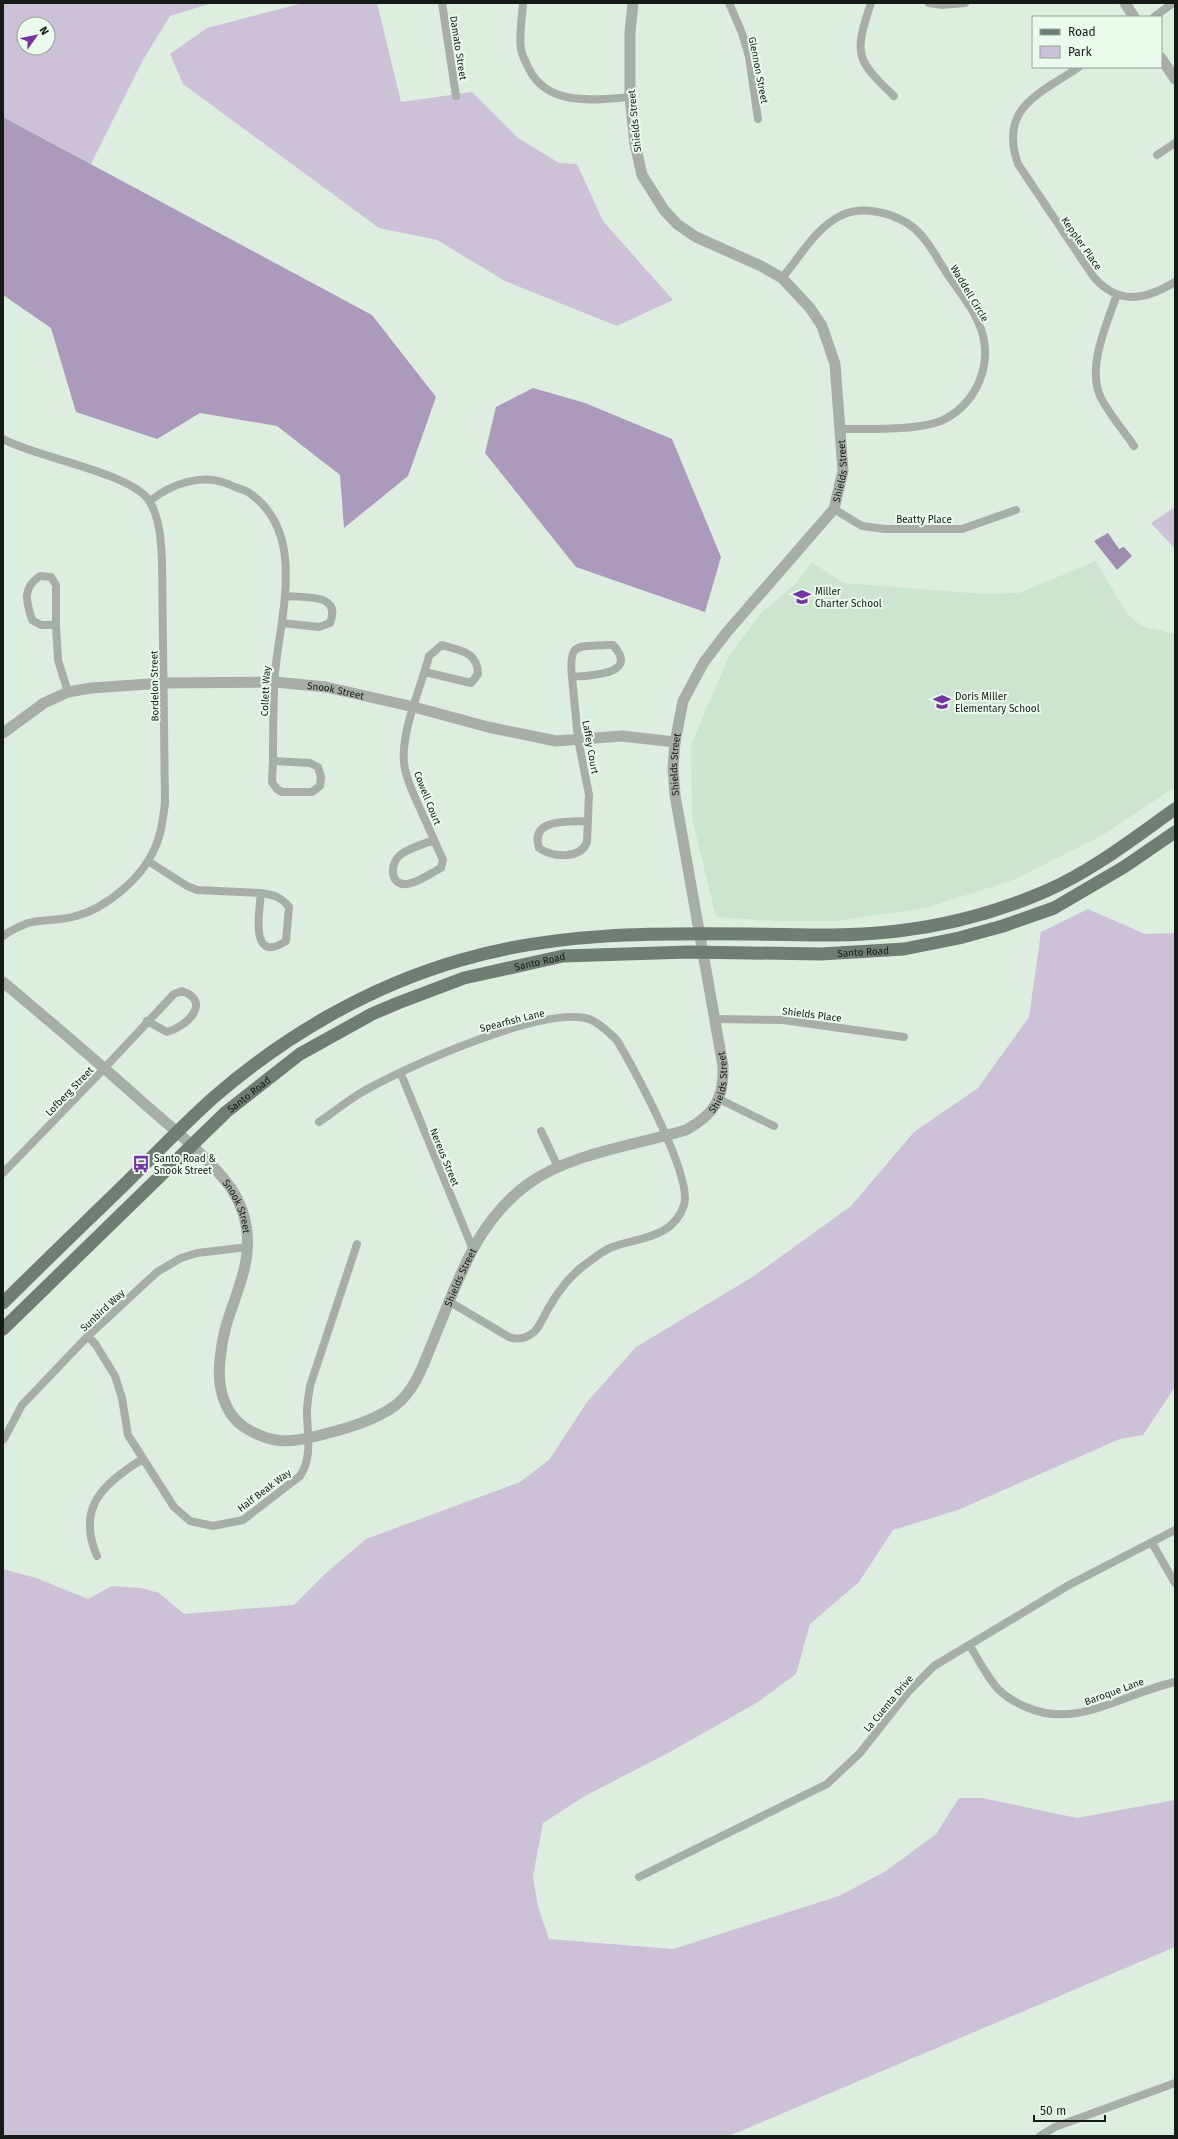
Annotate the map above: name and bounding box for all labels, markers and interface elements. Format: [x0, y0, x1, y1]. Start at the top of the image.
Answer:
street label: Damato Street [447, 15, 469, 82]
north arrow [16, 16, 56, 56]
legend [1032, 16, 1162, 68]
text: N [37, 24, 51, 37]
text: Road [1068, 25, 1096, 39]
street label: Glennon Street [746, 36, 770, 105]
text: Park [1068, 45, 1092, 59]
street label: Shields Street [626, 89, 644, 153]
street label: Keppler Place [1058, 215, 1104, 272]
street label: Waddell Circle [947, 263, 991, 324]
street label: Shields Street [831, 439, 850, 504]
street label: Beatty Place [896, 514, 952, 526]
place label: Miller Charter School [815, 586, 882, 610]
school or university icon: Miller Charter School [792, 587, 812, 607]
street label: Bordelon Street [148, 650, 162, 722]
street label: Collett Way [259, 665, 273, 717]
street label: Snook Street [306, 680, 366, 703]
place label: Doris Miller Elementary School [955, 691, 1040, 715]
school or university icon: Doris Miller Elementary School [932, 692, 952, 712]
street label: Laffey Court [579, 719, 601, 775]
street label: Shields Street [668, 732, 684, 796]
street label: Cowell Court [411, 770, 443, 827]
street label: Santo Road [837, 945, 889, 960]
street label: Santo Road [513, 951, 567, 974]
street label: Shields Place [781, 1005, 842, 1025]
street label: Spearfish Lane [478, 1007, 546, 1035]
street label: Shields Street [706, 1050, 730, 1116]
street label: Lofberg Street [43, 1064, 97, 1119]
street label: Santo Road [225, 1074, 273, 1116]
street label: Nereus Street [427, 1127, 461, 1189]
place label: Santo Road & Snook Street [154, 1153, 216, 1177]
bus stop icon: Santo Road & Snook Street [131, 1154, 151, 1174]
street label: Snook Street [220, 1177, 252, 1234]
street label: Shields Street [443, 1246, 480, 1309]
street label: Sunbird Way [78, 1287, 127, 1334]
street label: Half Beak Way [235, 1467, 294, 1515]
street label: La Cuenta Drive [861, 1673, 916, 1735]
street label: Baroque Lane [1083, 1676, 1146, 1708]
scale bar [1034, 2097, 1105, 2123]
text: 50 m [1040, 2104, 1066, 2118]

